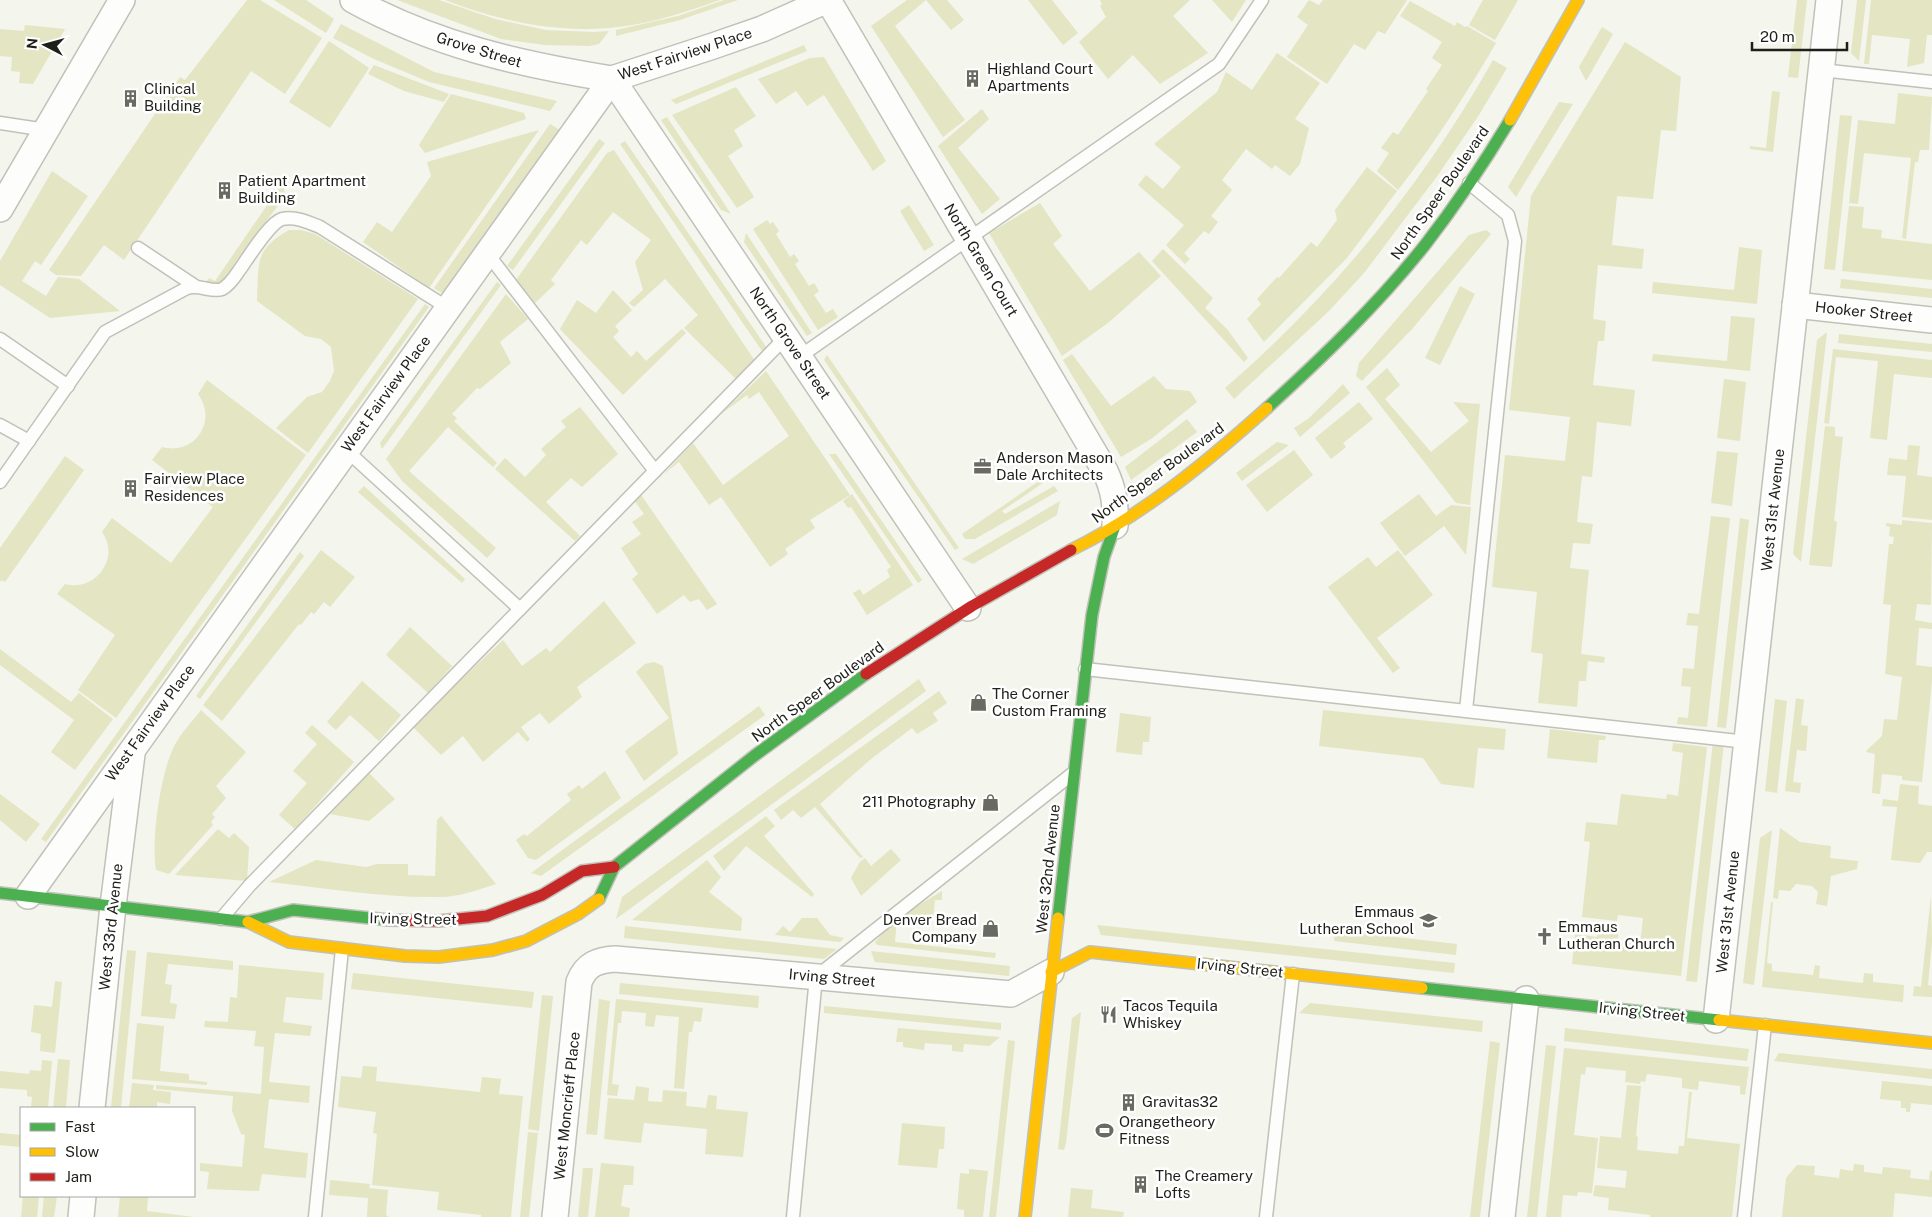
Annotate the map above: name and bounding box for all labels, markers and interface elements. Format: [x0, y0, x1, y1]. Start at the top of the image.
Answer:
north arrow [20, 20, 70, 70]
scale bar [1752, 20, 1847, 52]
street label: West Fairview Place [616, 24, 754, 83]
street label: Grove Street [434, 28, 524, 71]
text: 20 m [1760, 28, 1795, 45]
text: N [24, 37, 41, 50]
place label: Highland Court Apartments [987, 60, 1093, 94]
building icon: Highland Court Apartments [963, 68, 983, 88]
place label: Clinical Building [144, 80, 202, 114]
building icon: Clinical Building [120, 88, 140, 108]
street label: North Speer Boulevard [1387, 123, 1492, 263]
place label: Patient Apartment Building [238, 172, 366, 206]
building icon: Patient Apartment Building [214, 180, 234, 200]
street label: North Green Court [941, 200, 1022, 319]
street label: North Grove Street [747, 283, 834, 402]
street label: Hooker Street [1814, 298, 1914, 325]
street label: West Fairview Place [338, 332, 434, 455]
street label: North Speer Boulevard [1088, 419, 1227, 526]
street label: West 31st Avenue [1758, 448, 1787, 572]
place label: Anderson Mason Dale Architects [996, 449, 1113, 483]
office icon: Anderson Mason Dale Architects [972, 457, 992, 477]
place label: Fairview Place Residences [144, 470, 245, 504]
building icon: Fairview Place Residences [120, 478, 140, 498]
street label: North Speer Boulevard [748, 638, 887, 745]
street label: West Fairview Place [102, 661, 198, 784]
place label: The Corner Custom Framing [992, 685, 1107, 719]
shop icon: The Corner Custom Framing [968, 693, 988, 713]
shop icon: 211 Photography [980, 792, 1000, 812]
place label: 211 Photography [862, 793, 976, 810]
street label: West 32nd Avenue [1032, 803, 1063, 935]
street label: West 31st Avenue [1713, 850, 1742, 974]
street label: West 33rd Avenue [95, 863, 126, 991]
place label: Emmaus Lutheran School [1299, 903, 1414, 937]
street label: Irving Street [369, 909, 457, 928]
place label: Denver Bread Company [883, 911, 977, 945]
school or university icon: Emmaus Lutheran School [1418, 911, 1438, 931]
place label: Emmaus Lutheran Church [1558, 918, 1675, 952]
shop icon: Denver Bread Company [981, 919, 1001, 939]
church icon: Emmaus Lutheran Church [1534, 926, 1554, 946]
street label: Irving Street [1196, 954, 1284, 981]
street label: Irving Street [788, 965, 876, 990]
place label: Tacos Tequila Whiskey [1123, 997, 1218, 1031]
street label: Irving Street [1598, 998, 1686, 1025]
restaurant icon: Tacos Tequila Whiskey [1099, 1005, 1119, 1025]
street label: West Moncrieff Place [550, 1031, 583, 1181]
building icon: Gravitas32 [1118, 1092, 1138, 1112]
place label: Gravitas32 [1142, 1093, 1218, 1110]
legend [20, 1107, 195, 1197]
place label: Orangetheory Fitness [1119, 1113, 1215, 1147]
text: Fast [65, 1118, 95, 1135]
sports icon: Orangetheory Fitness [1095, 1121, 1115, 1141]
text: Slow [65, 1143, 100, 1160]
place label: The Creamery Lofts [1155, 1167, 1253, 1201]
text: Jam [65, 1168, 92, 1185]
building icon: The Creamery Lofts [1131, 1175, 1151, 1195]

